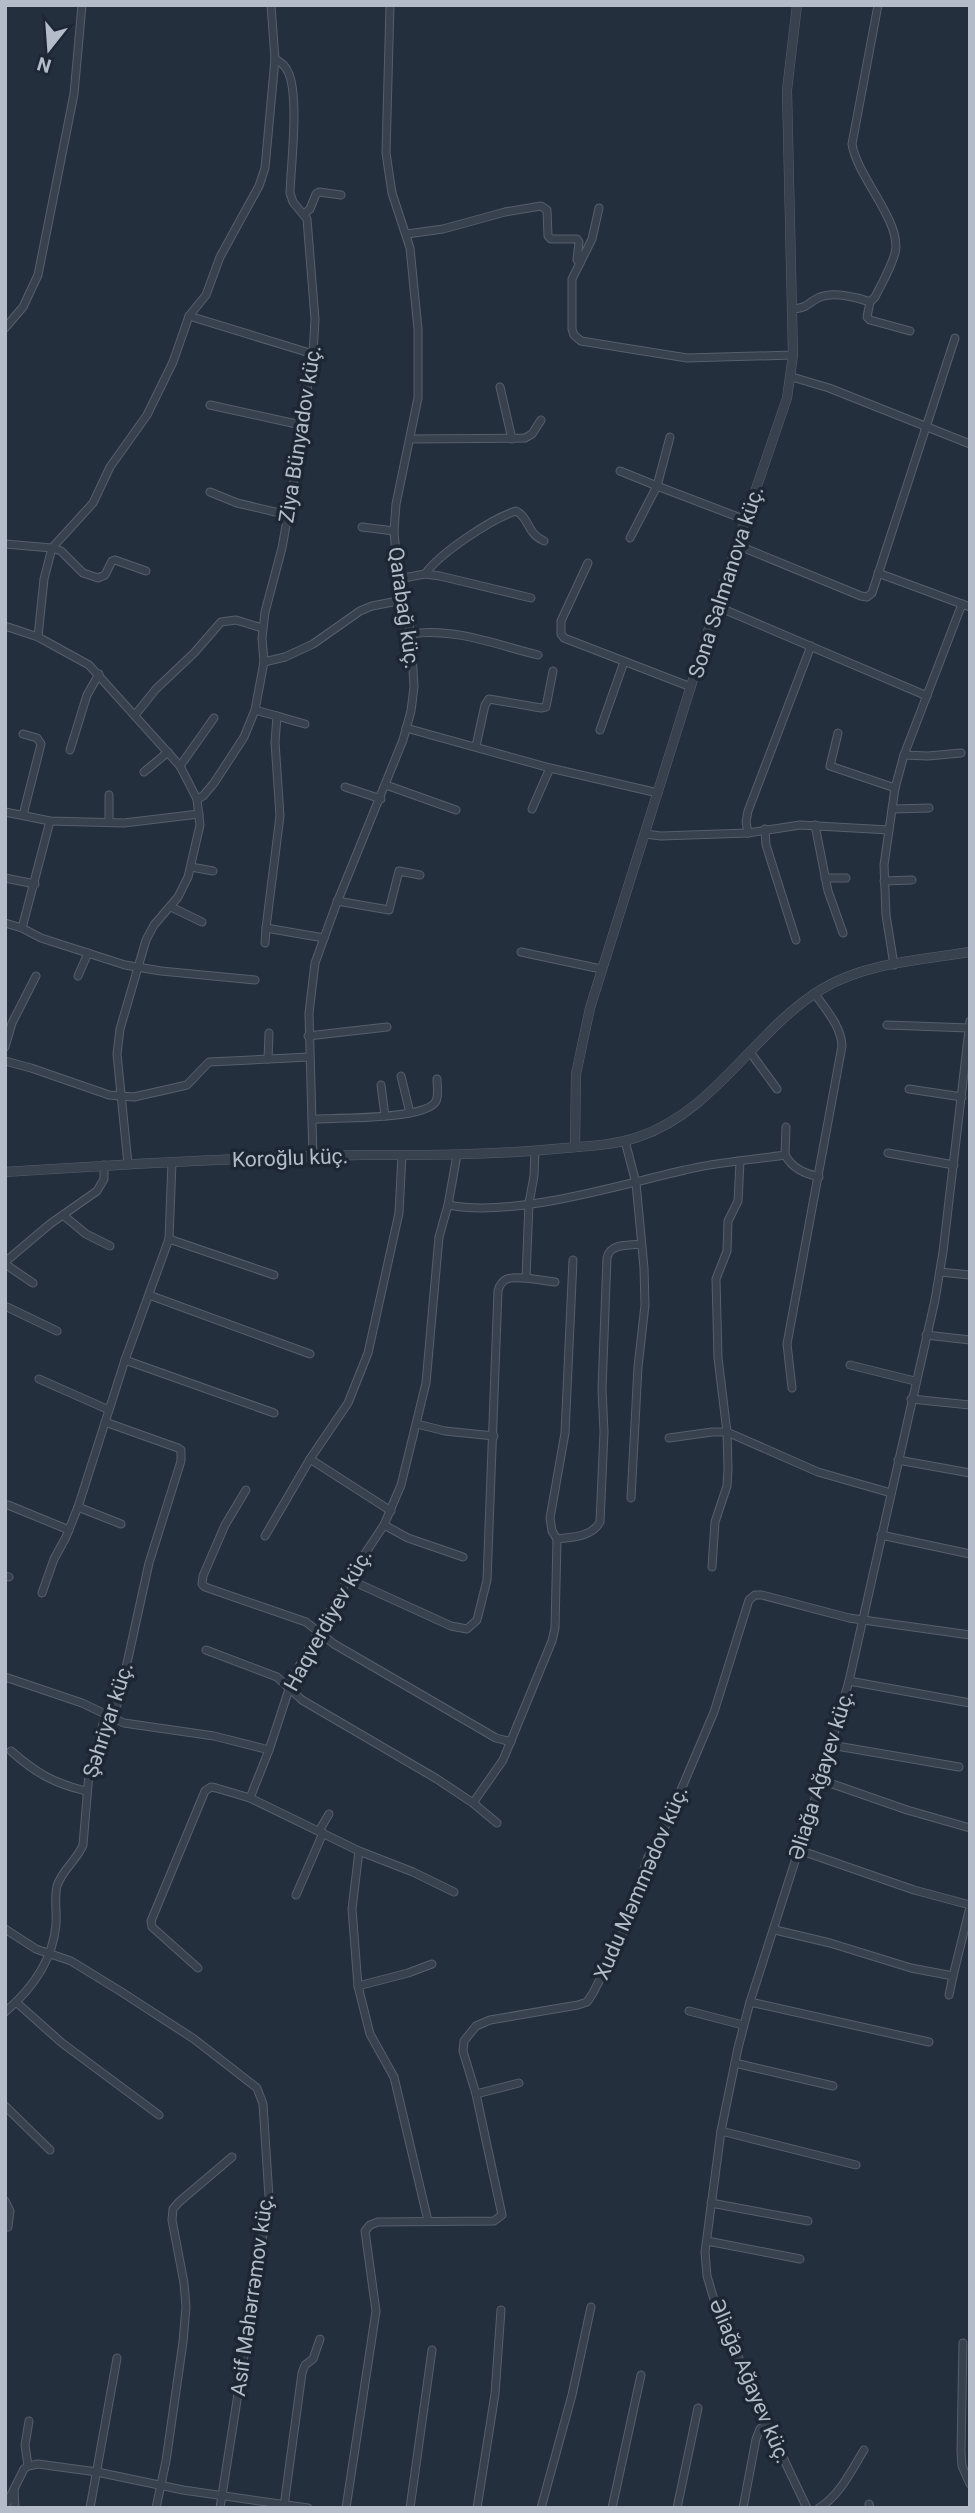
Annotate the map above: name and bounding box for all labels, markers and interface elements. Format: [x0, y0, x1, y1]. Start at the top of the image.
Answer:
north arrow [14, 14, 84, 84]
text: N [34, 52, 54, 78]
street label: Ziya Bünyadov küç. [274, 344, 326, 524]
street label: Sona Salmanova küç. [684, 483, 768, 681]
street label: Qarabağ küç. [384, 545, 424, 671]
street label: Koroğlu küç. [232, 1144, 348, 1172]
street label: Haqverdiyev küç. [279, 1545, 377, 1695]
street label: Şəhriyar küç. [78, 1659, 138, 1781]
street label: Əliağa Ağayev küç. [784, 1687, 858, 1863]
street label: Xudu Məmmədov küç. [589, 1782, 693, 1984]
street label: Asif Məhərrəmov küç. [226, 2192, 278, 2398]
street label: Əliağa Ağayev küç. [705, 2295, 795, 2467]

